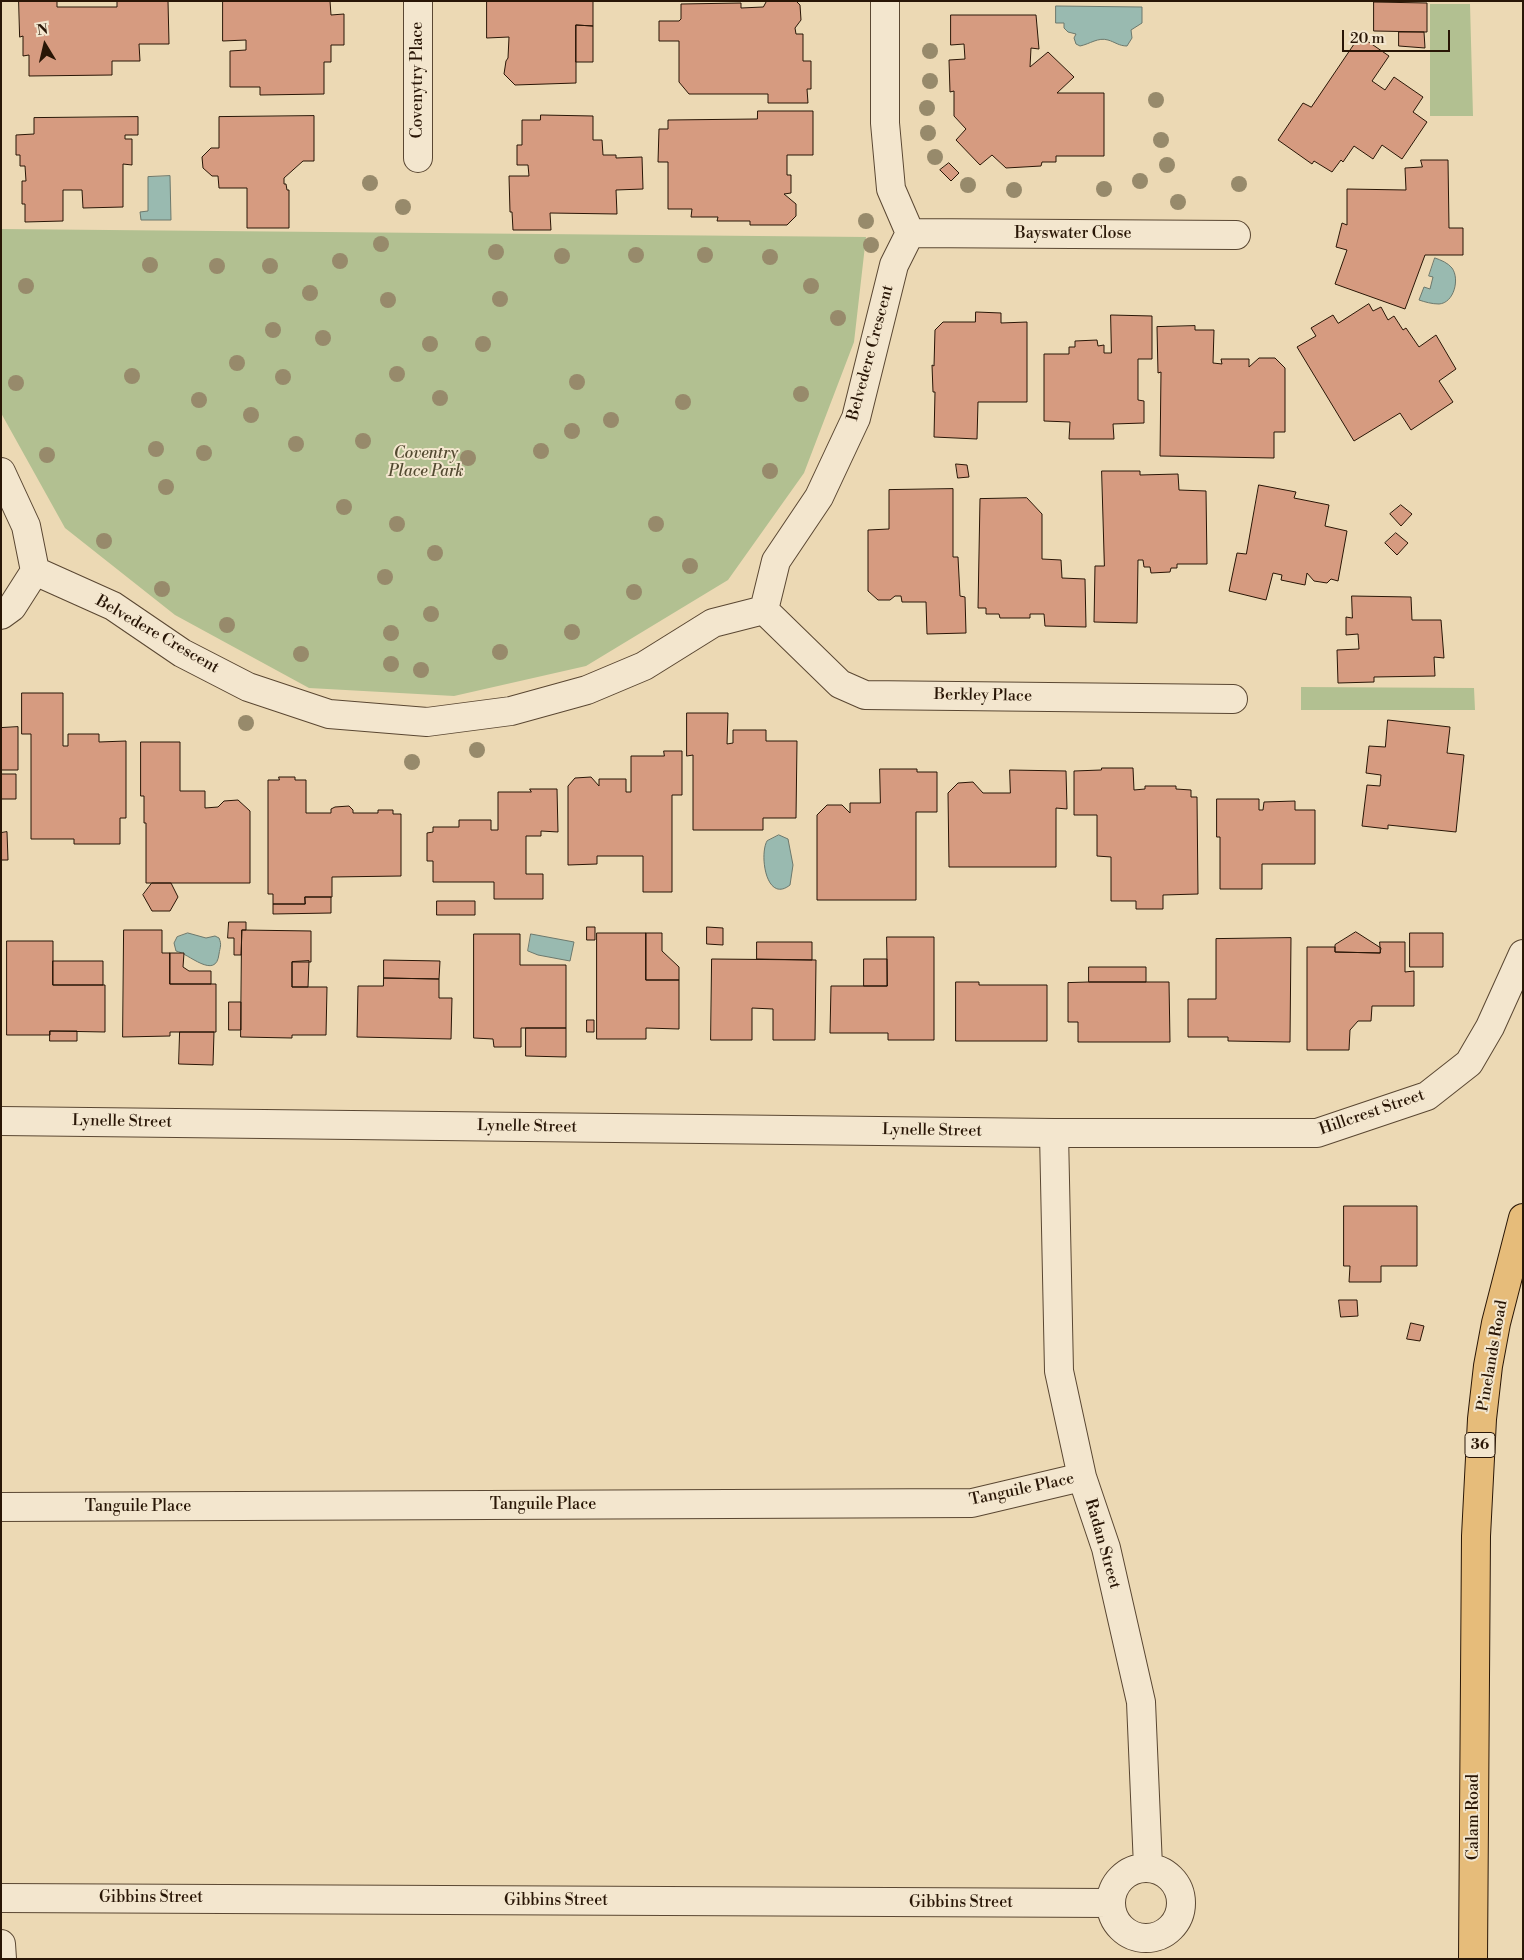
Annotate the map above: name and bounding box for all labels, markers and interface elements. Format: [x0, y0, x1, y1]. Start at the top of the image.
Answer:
north arrow [20, 20, 70, 70]
text: N [36, 20, 50, 40]
scale bar [1344, 20, 1452, 52]
street label: Covenytry Place [408, 22, 428, 138]
text: 20 m [1350, 29, 1385, 48]
street label: Bayswater Close [1014, 224, 1132, 244]
street label: Belvedere Crescent [844, 283, 898, 423]
park label: Coventry Place Park [388, 444, 464, 482]
street label: Belvedere Crescent [92, 592, 222, 678]
street label: Berkley Place [934, 686, 1032, 706]
street label: Hillcrest Street [1317, 1086, 1427, 1140]
street label: Lynelle Street [72, 1112, 172, 1132]
street label: Lynelle Street [477, 1117, 577, 1137]
street label: Lynelle Street [882, 1121, 982, 1141]
street label: Pinelands Road [1474, 1299, 1512, 1413]
road number: 36 [1465, 1432, 1495, 1458]
street label: Tanguile Place [968, 1470, 1076, 1510]
street label: Tanguile Place [490, 1495, 596, 1515]
street label: Tanguile Place [85, 1497, 191, 1517]
street label: Radan Street [1080, 1497, 1124, 1591]
street label: Calam Road [1464, 1774, 1484, 1860]
street label: Gibbins Street [99, 1888, 203, 1908]
street label: Gibbins Street [504, 1891, 608, 1911]
street label: Gibbins Street [909, 1893, 1013, 1913]

